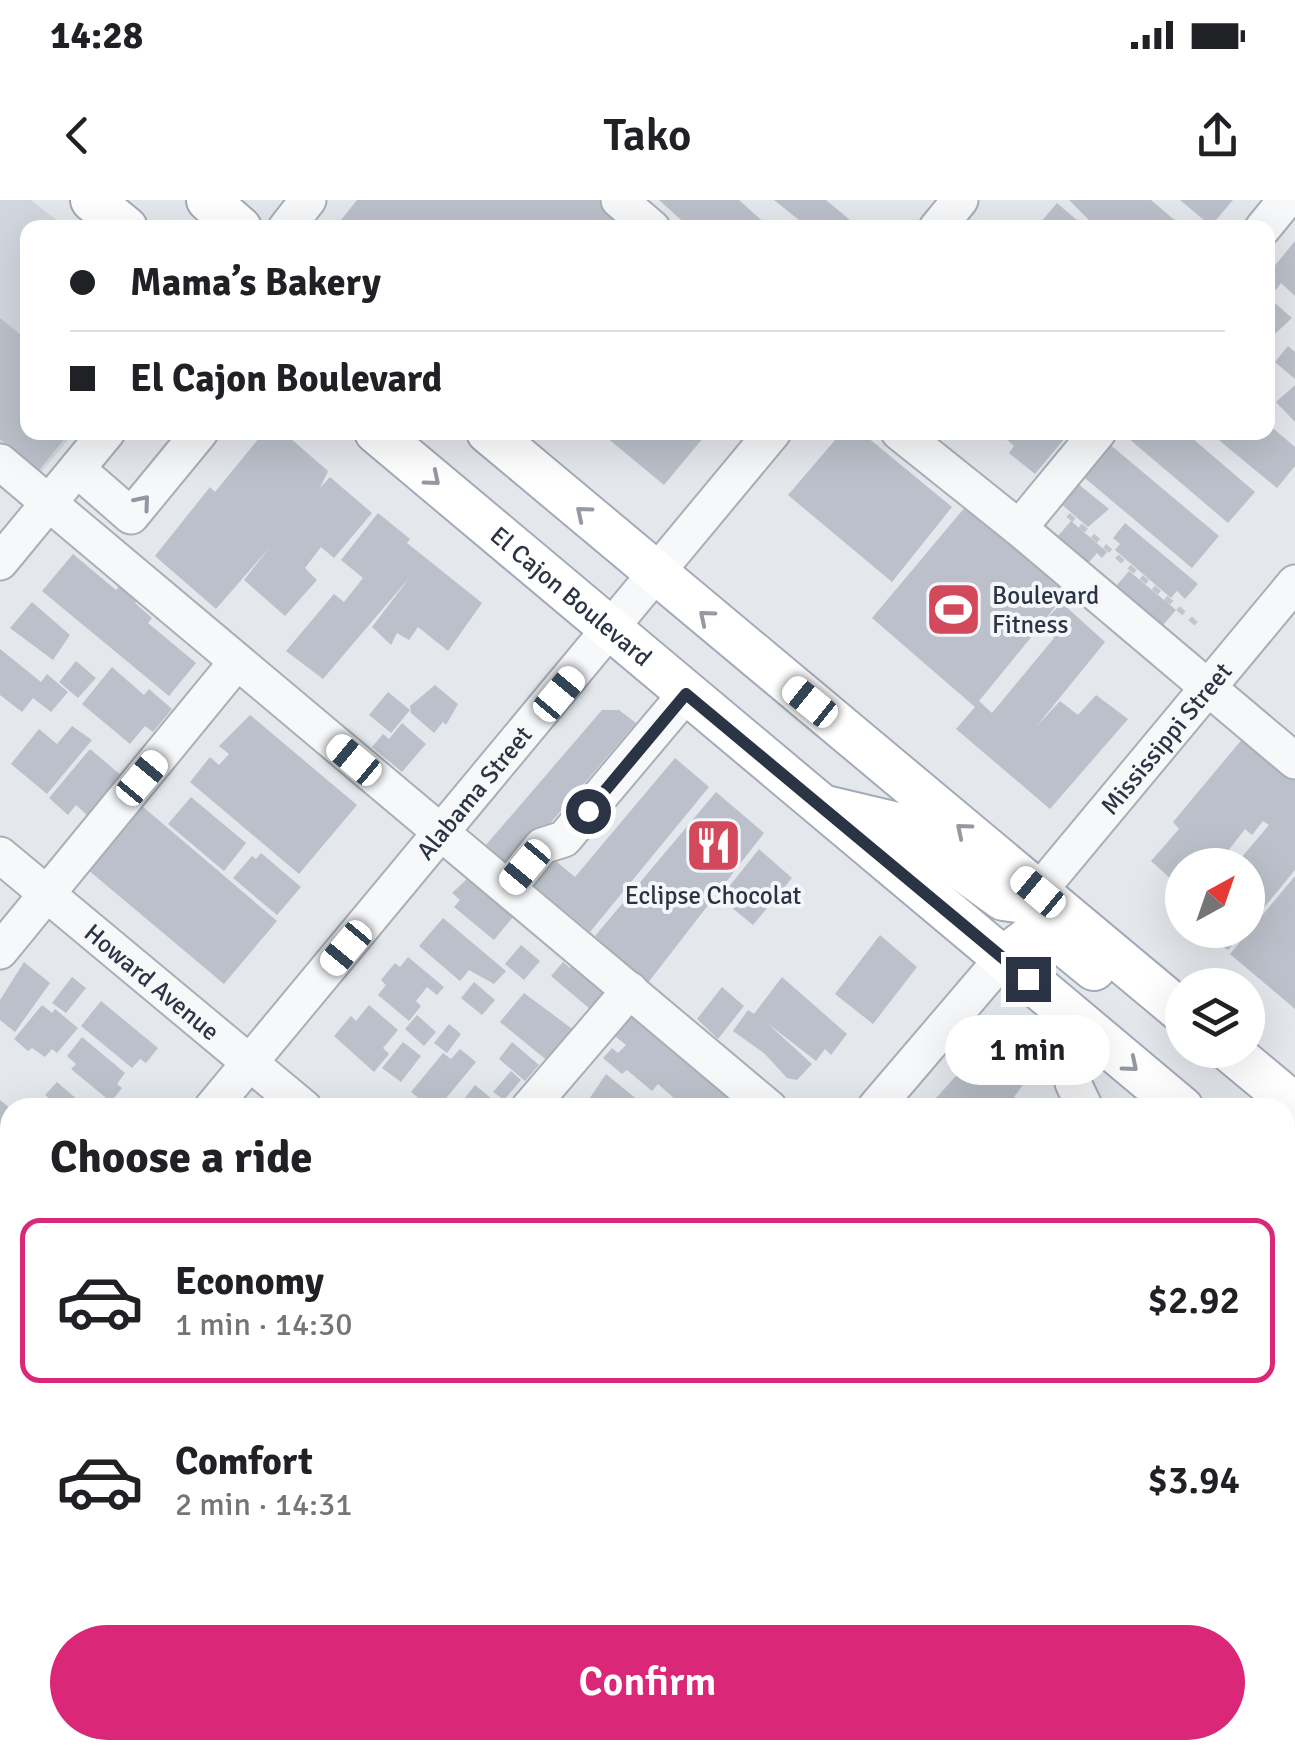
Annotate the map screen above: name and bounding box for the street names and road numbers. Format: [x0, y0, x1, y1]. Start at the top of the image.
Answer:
street label: El Cajon Boulevard [484, 520, 658, 673]
street label: Mississippi Street [1094, 656, 1239, 821]
street label: Alabama Street [410, 720, 539, 866]
street label: Howard Avenue [78, 917, 226, 1047]

